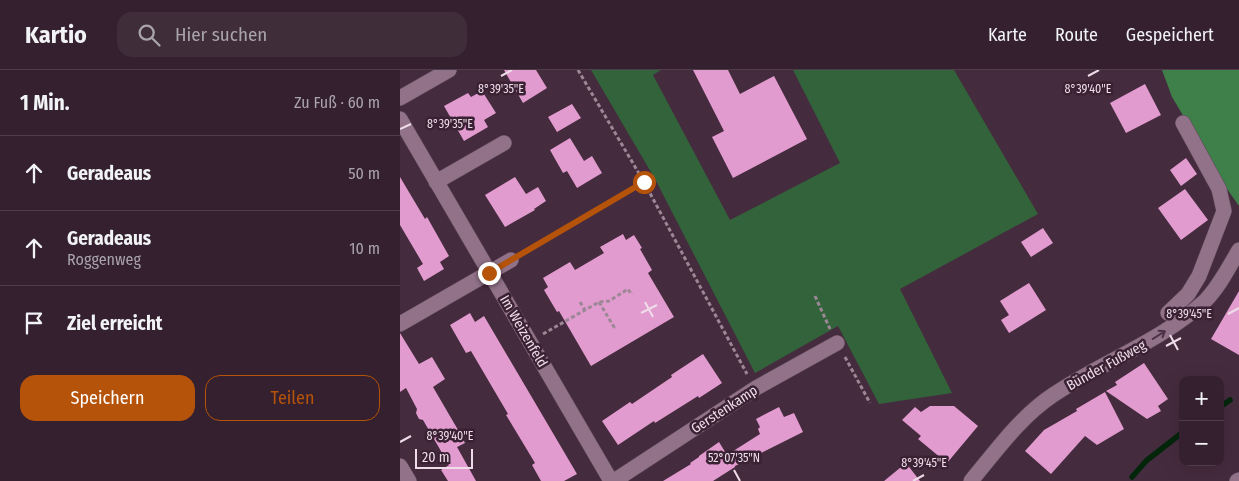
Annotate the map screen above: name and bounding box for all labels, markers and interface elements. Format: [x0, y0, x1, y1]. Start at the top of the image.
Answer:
search box [117, 12, 467, 57]
text: Kartio [25, 21, 87, 49]
icon: search [135, 21, 163, 49]
text: Hier suchen [175, 23, 267, 46]
text: Karte [988, 24, 1027, 46]
text: Route [1055, 24, 1098, 46]
text: Gespeichert [1126, 24, 1214, 46]
text: 8°39'35"E [478, 82, 524, 96]
text: 8°39'40"E [1065, 82, 1112, 96]
text: 1 Min. [20, 90, 70, 116]
text: Zu Fuß · 60 m [294, 93, 380, 112]
text: 8°39'35"E [427, 117, 473, 131]
icon: ahead [20, 159, 48, 187]
text: Geradeaus [67, 162, 151, 185]
text: 50 m [348, 164, 380, 183]
route start [633, 171, 656, 194]
text: Geradeaus [67, 227, 151, 250]
icon: ahead [20, 234, 48, 262]
text: 10 m [349, 239, 380, 258]
text: Roggenweg [67, 250, 141, 269]
route end [478, 262, 501, 285]
street label: Im Weizenfeld [496, 292, 551, 370]
text: 8°39'45"E [1166, 307, 1212, 321]
icon: arrive [20, 309, 48, 337]
text: Ziel erreicht [67, 312, 163, 335]
one-way arrow [1151, 329, 1165, 339]
street label: Bünder Fußweg [1064, 336, 1149, 394]
button: Speichern [20, 375, 195, 421]
button: Teilen [205, 375, 380, 421]
map controls [1179, 376, 1224, 466]
button: + [1179, 376, 1224, 421]
street label: Gerstenkamp [688, 382, 761, 437]
button: − [1179, 421, 1224, 466]
text: 8°39'40"E [427, 429, 474, 443]
scale bar [415, 446, 472, 469]
text: 20 m [422, 449, 450, 466]
text: 52°07'35"N [708, 451, 760, 465]
text: 8°39'45"E [901, 456, 947, 470]

